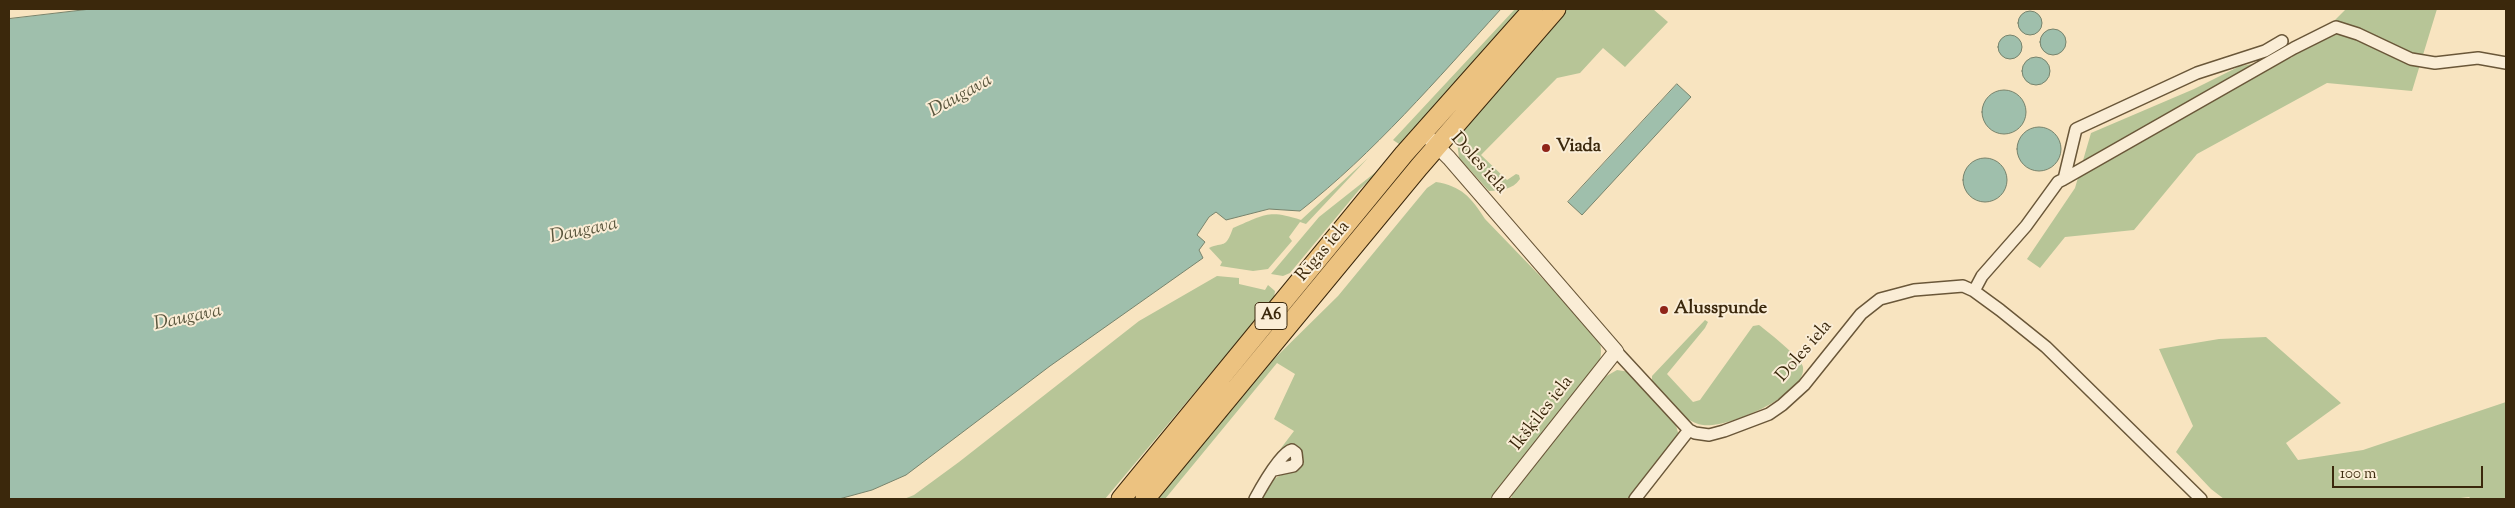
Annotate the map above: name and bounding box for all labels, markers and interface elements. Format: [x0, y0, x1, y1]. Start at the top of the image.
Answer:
water label: Daugava [925, 70, 997, 124]
street label: Doles iela [1445, 129, 1511, 199]
place label: Viada [1556, 137, 1601, 159]
marker: Viada [1540, 142, 1552, 154]
water label: Daugava [548, 214, 620, 250]
street label: Rīgas iela [1292, 217, 1356, 287]
place label: Alusspunde [1674, 299, 1767, 321]
water label: Daugava [152, 301, 224, 337]
road number: A6 [1255, 302, 1287, 330]
marker: Alusspunde [1658, 304, 1670, 316]
street label: Doles iela [1772, 317, 1838, 387]
street label: Ikšķiles iela [1507, 372, 1579, 456]
scale bar [2335, 456, 2486, 488]
text: 100 m [2340, 464, 2376, 485]

